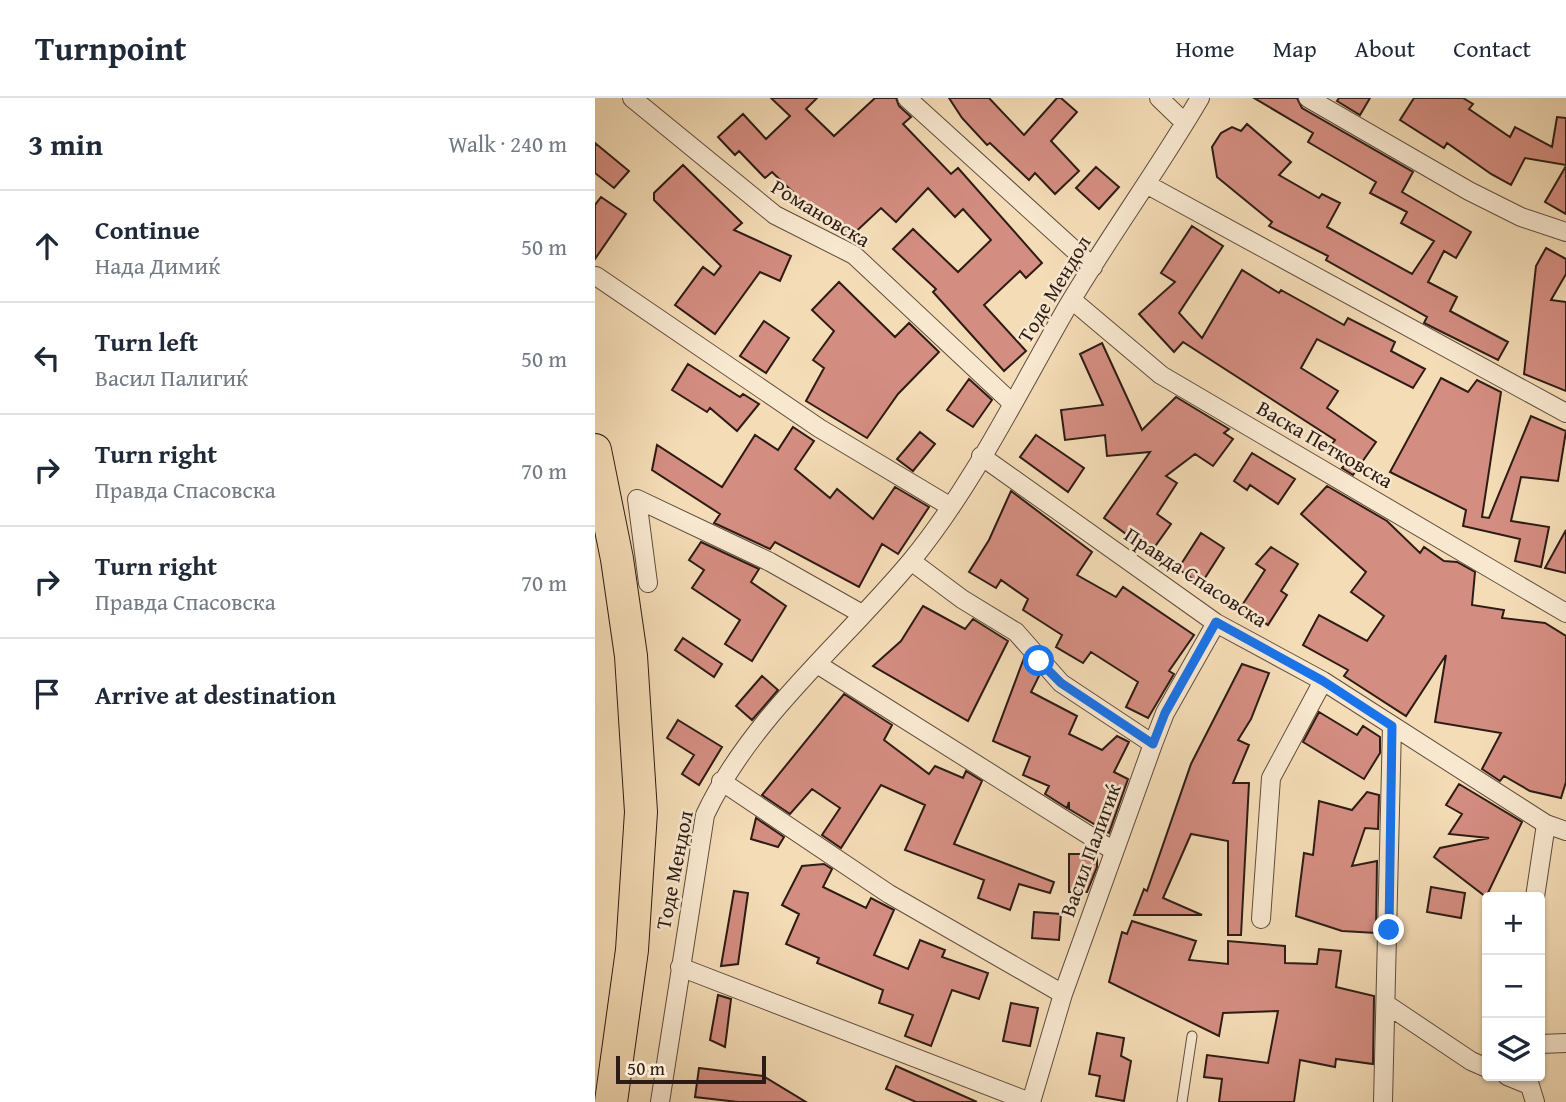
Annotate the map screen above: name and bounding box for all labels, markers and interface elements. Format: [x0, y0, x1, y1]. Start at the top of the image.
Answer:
text: Turnpoint [35, 24, 187, 72]
text: Home [1176, 31, 1235, 66]
text: Map [1273, 31, 1317, 66]
text: About [1355, 31, 1415, 66]
text: Contact [1453, 31, 1531, 66]
text: 3 min [28, 122, 103, 166]
text: Walk · 240 m [448, 127, 567, 160]
street label: Романовска [766, 171, 876, 255]
text: Continue [95, 210, 200, 249]
icon: ahead [28, 227, 66, 265]
street label: Тоде Мендол [1010, 229, 1099, 349]
text: 50 m [521, 230, 567, 263]
text: Нада Димиќ [95, 249, 220, 282]
text: Turn left [95, 322, 198, 361]
icon: left [28, 339, 66, 377]
text: 50 m [521, 342, 567, 375]
text: Васил Палигиќ [95, 361, 248, 394]
street label: Васка Петковска [1251, 392, 1399, 496]
text: Turn right [95, 434, 217, 473]
icon: right [28, 451, 66, 489]
text: 70 m [521, 454, 567, 487]
text: Правда Спасовска [95, 473, 276, 506]
street label: Правда Спасовска [1118, 519, 1274, 635]
text: Turn right [95, 546, 217, 585]
icon: right [28, 563, 66, 601]
text: 70 m [521, 566, 567, 599]
text: Правда Спасовска [95, 585, 276, 618]
route start [1023, 645, 1054, 676]
icon: arrive [28, 675, 66, 713]
text: Arrive at destination [95, 675, 336, 714]
street label: Васил Палигиќ [1052, 779, 1128, 921]
street label: Тоде Мендол [647, 807, 701, 932]
map controls [1482, 892, 1545, 1081]
button: + [1482, 892, 1545, 955]
route end [1373, 914, 1404, 945]
button: − [1482, 955, 1545, 1018]
button: layers [1482, 1018, 1545, 1081]
scale bar [616, 1053, 767, 1085]
text: 50 m [627, 1054, 665, 1082]

